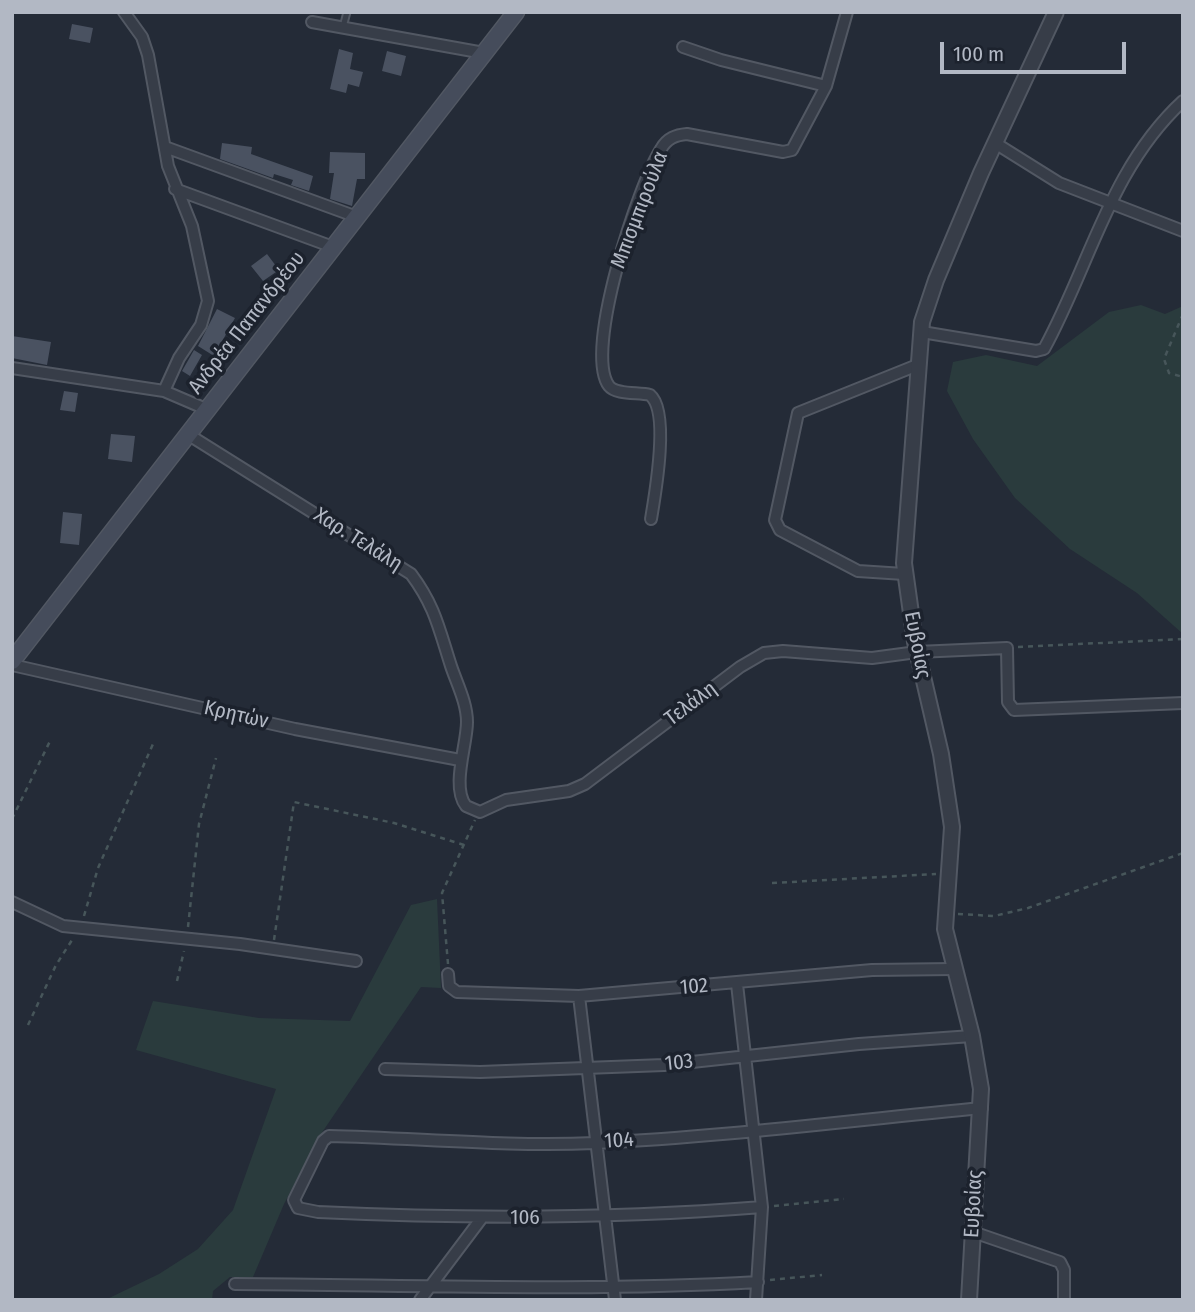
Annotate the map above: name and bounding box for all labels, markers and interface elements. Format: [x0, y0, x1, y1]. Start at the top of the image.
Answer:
scale bar [943, 28, 1128, 72]
text: 100 m [953, 41, 1004, 67]
street label: Μπισμπιρούλα [606, 148, 674, 272]
street label: Ανδρέα Παπανδρέου [183, 247, 311, 399]
street label: Χαρ. Τελάλη [309, 503, 407, 577]
street label: Ευβοίας [898, 609, 936, 681]
street label: Τελάλη [660, 676, 722, 732]
street label: Κρητών [201, 695, 271, 735]
street label: 102 [679, 973, 709, 1001]
street label: 103 [664, 1049, 694, 1077]
street label: 104 [604, 1127, 634, 1155]
street label: Ευβοίας [960, 1169, 988, 1239]
street label: 106 [510, 1205, 540, 1231]

